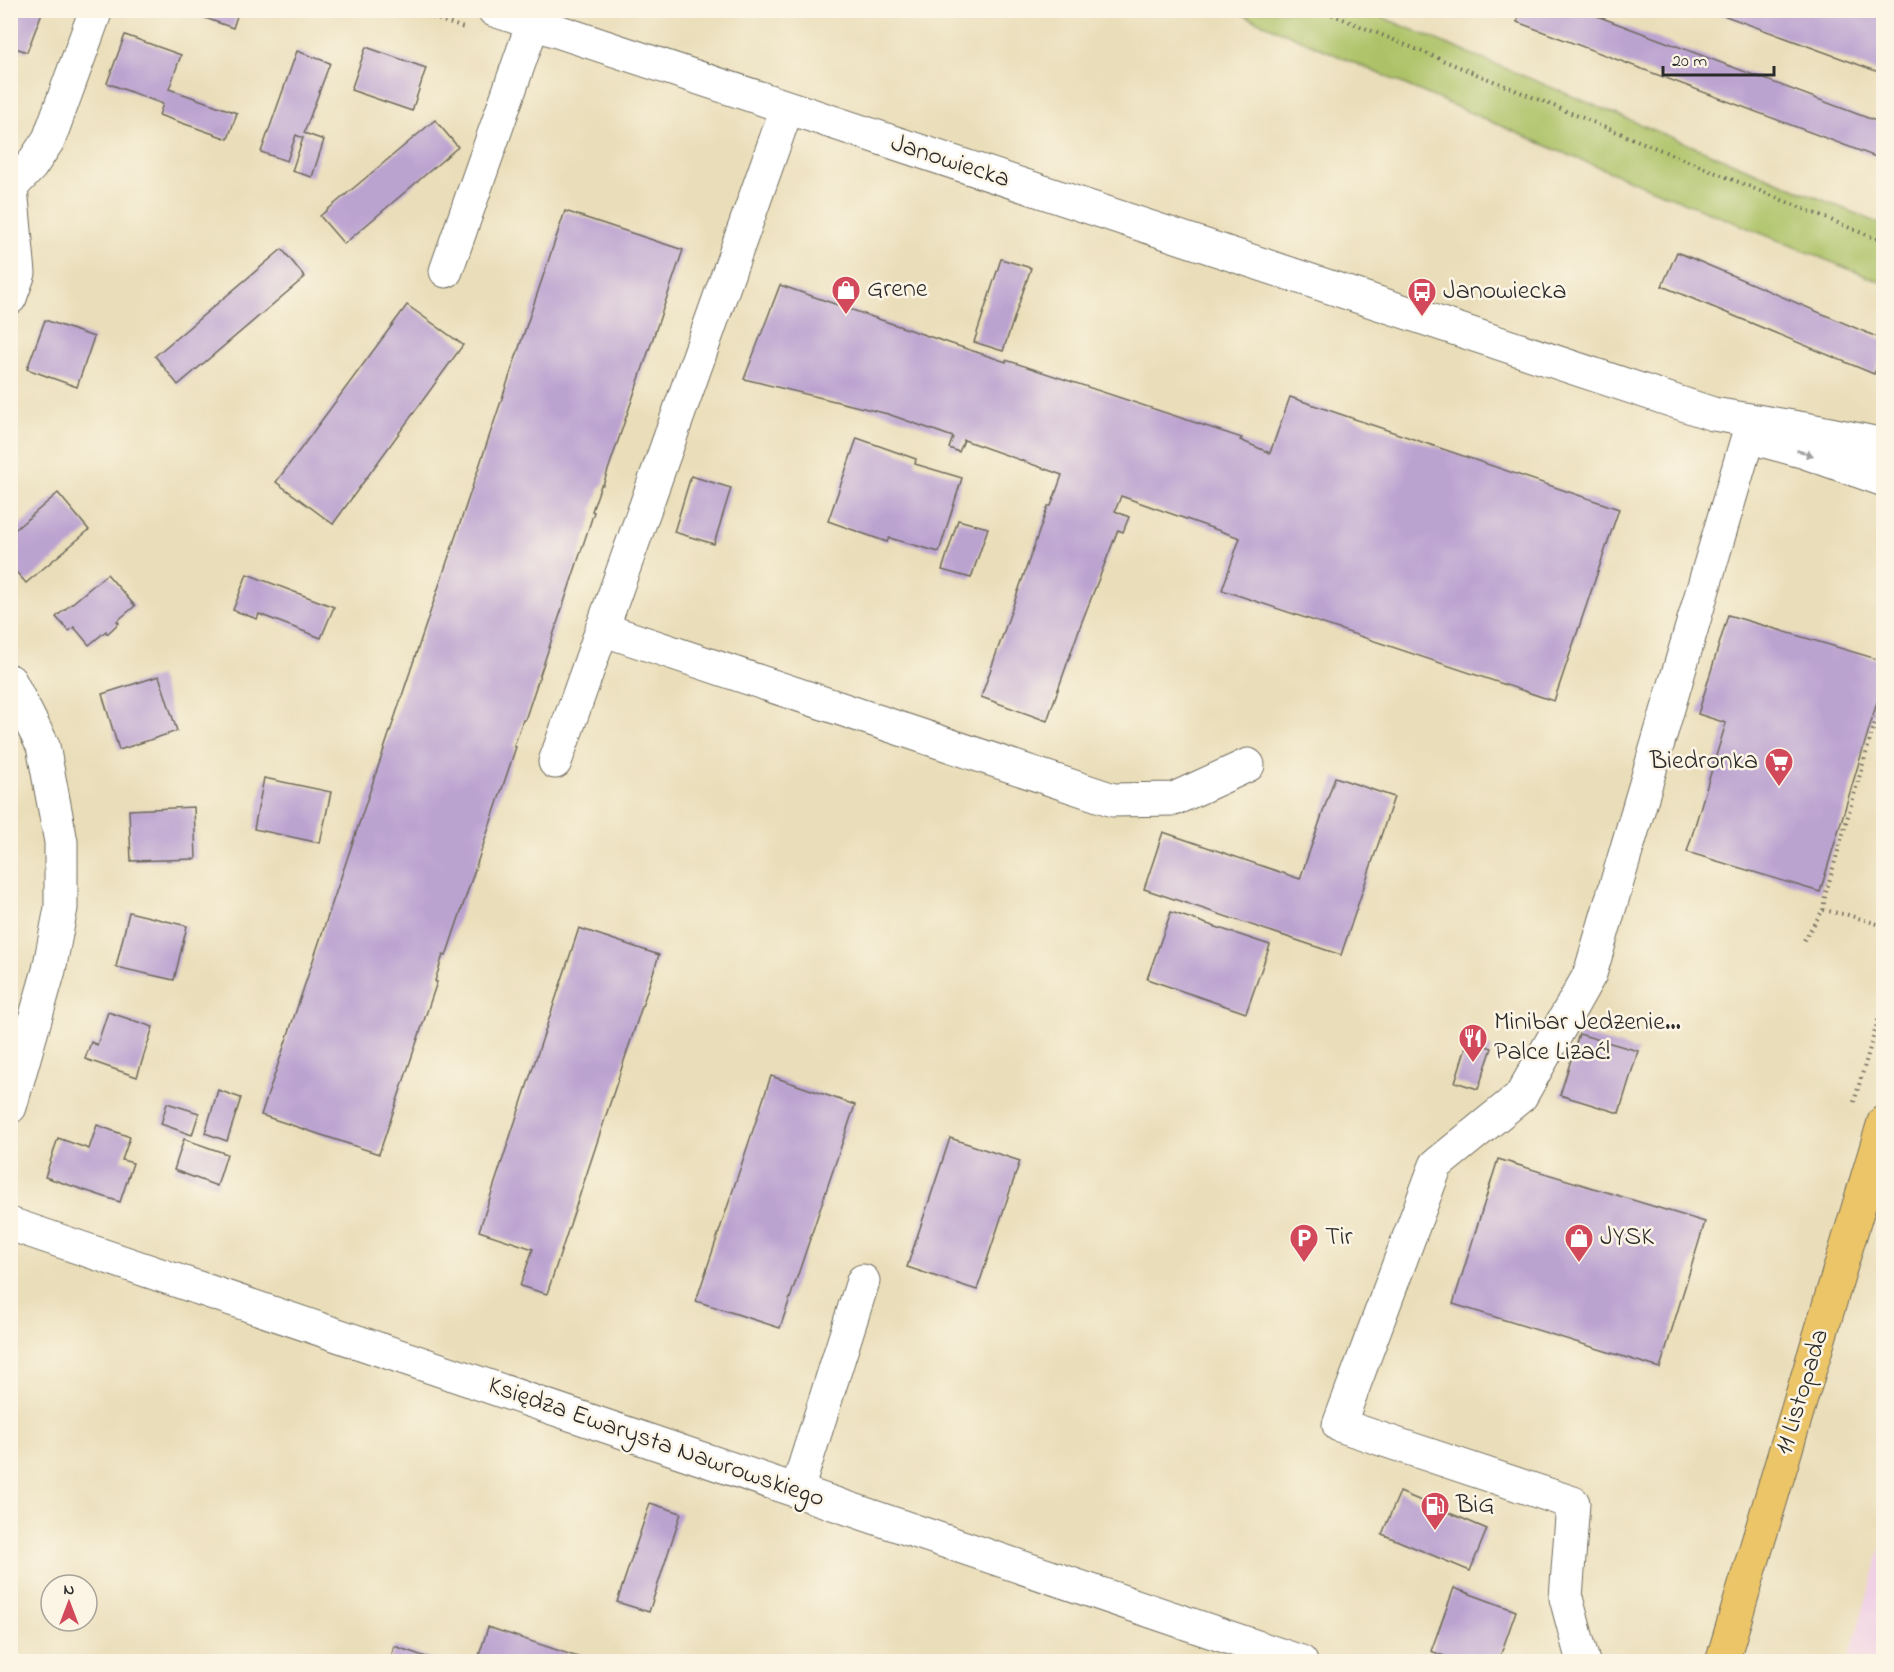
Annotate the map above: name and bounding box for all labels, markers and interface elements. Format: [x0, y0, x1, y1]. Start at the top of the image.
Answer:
scale bar [1663, 39, 1774, 77]
text: 20 m [1672, 49, 1707, 75]
street label: Janowiecka [885, 125, 1015, 199]
place label: Grene [867, 271, 928, 309]
place label: Janowiecka [1443, 273, 1566, 311]
shop icon: Grene [830, 274, 862, 316]
bus stop icon: Janowiecka [1406, 276, 1438, 318]
one-way arrow [1796, 448, 1814, 458]
place label: Biedronka [1649, 743, 1758, 781]
supermarket icon: Biedronka [1763, 746, 1795, 788]
place label: Minibar Jedzenie... Palce Lizać! [1494, 1004, 1681, 1072]
restaurant icon: Minibar Jedzenie... Palce Lizać! [1457, 1022, 1489, 1064]
place label: Tir [1325, 1219, 1354, 1257]
place label: JYSK [1600, 1219, 1654, 1257]
parking icon: Tir [1288, 1222, 1320, 1264]
shop icon: JYSK [1563, 1222, 1595, 1264]
street label: 11 Listopada [1766, 1324, 1840, 1460]
street label: Księdza Ewarysta Nawrowskiego [483, 1367, 829, 1519]
place label: BiG [1455, 1487, 1494, 1525]
fuel station icon: BiG [1419, 1490, 1451, 1532]
north arrow [39, 1573, 99, 1633]
text: N [64, 1578, 75, 1602]

